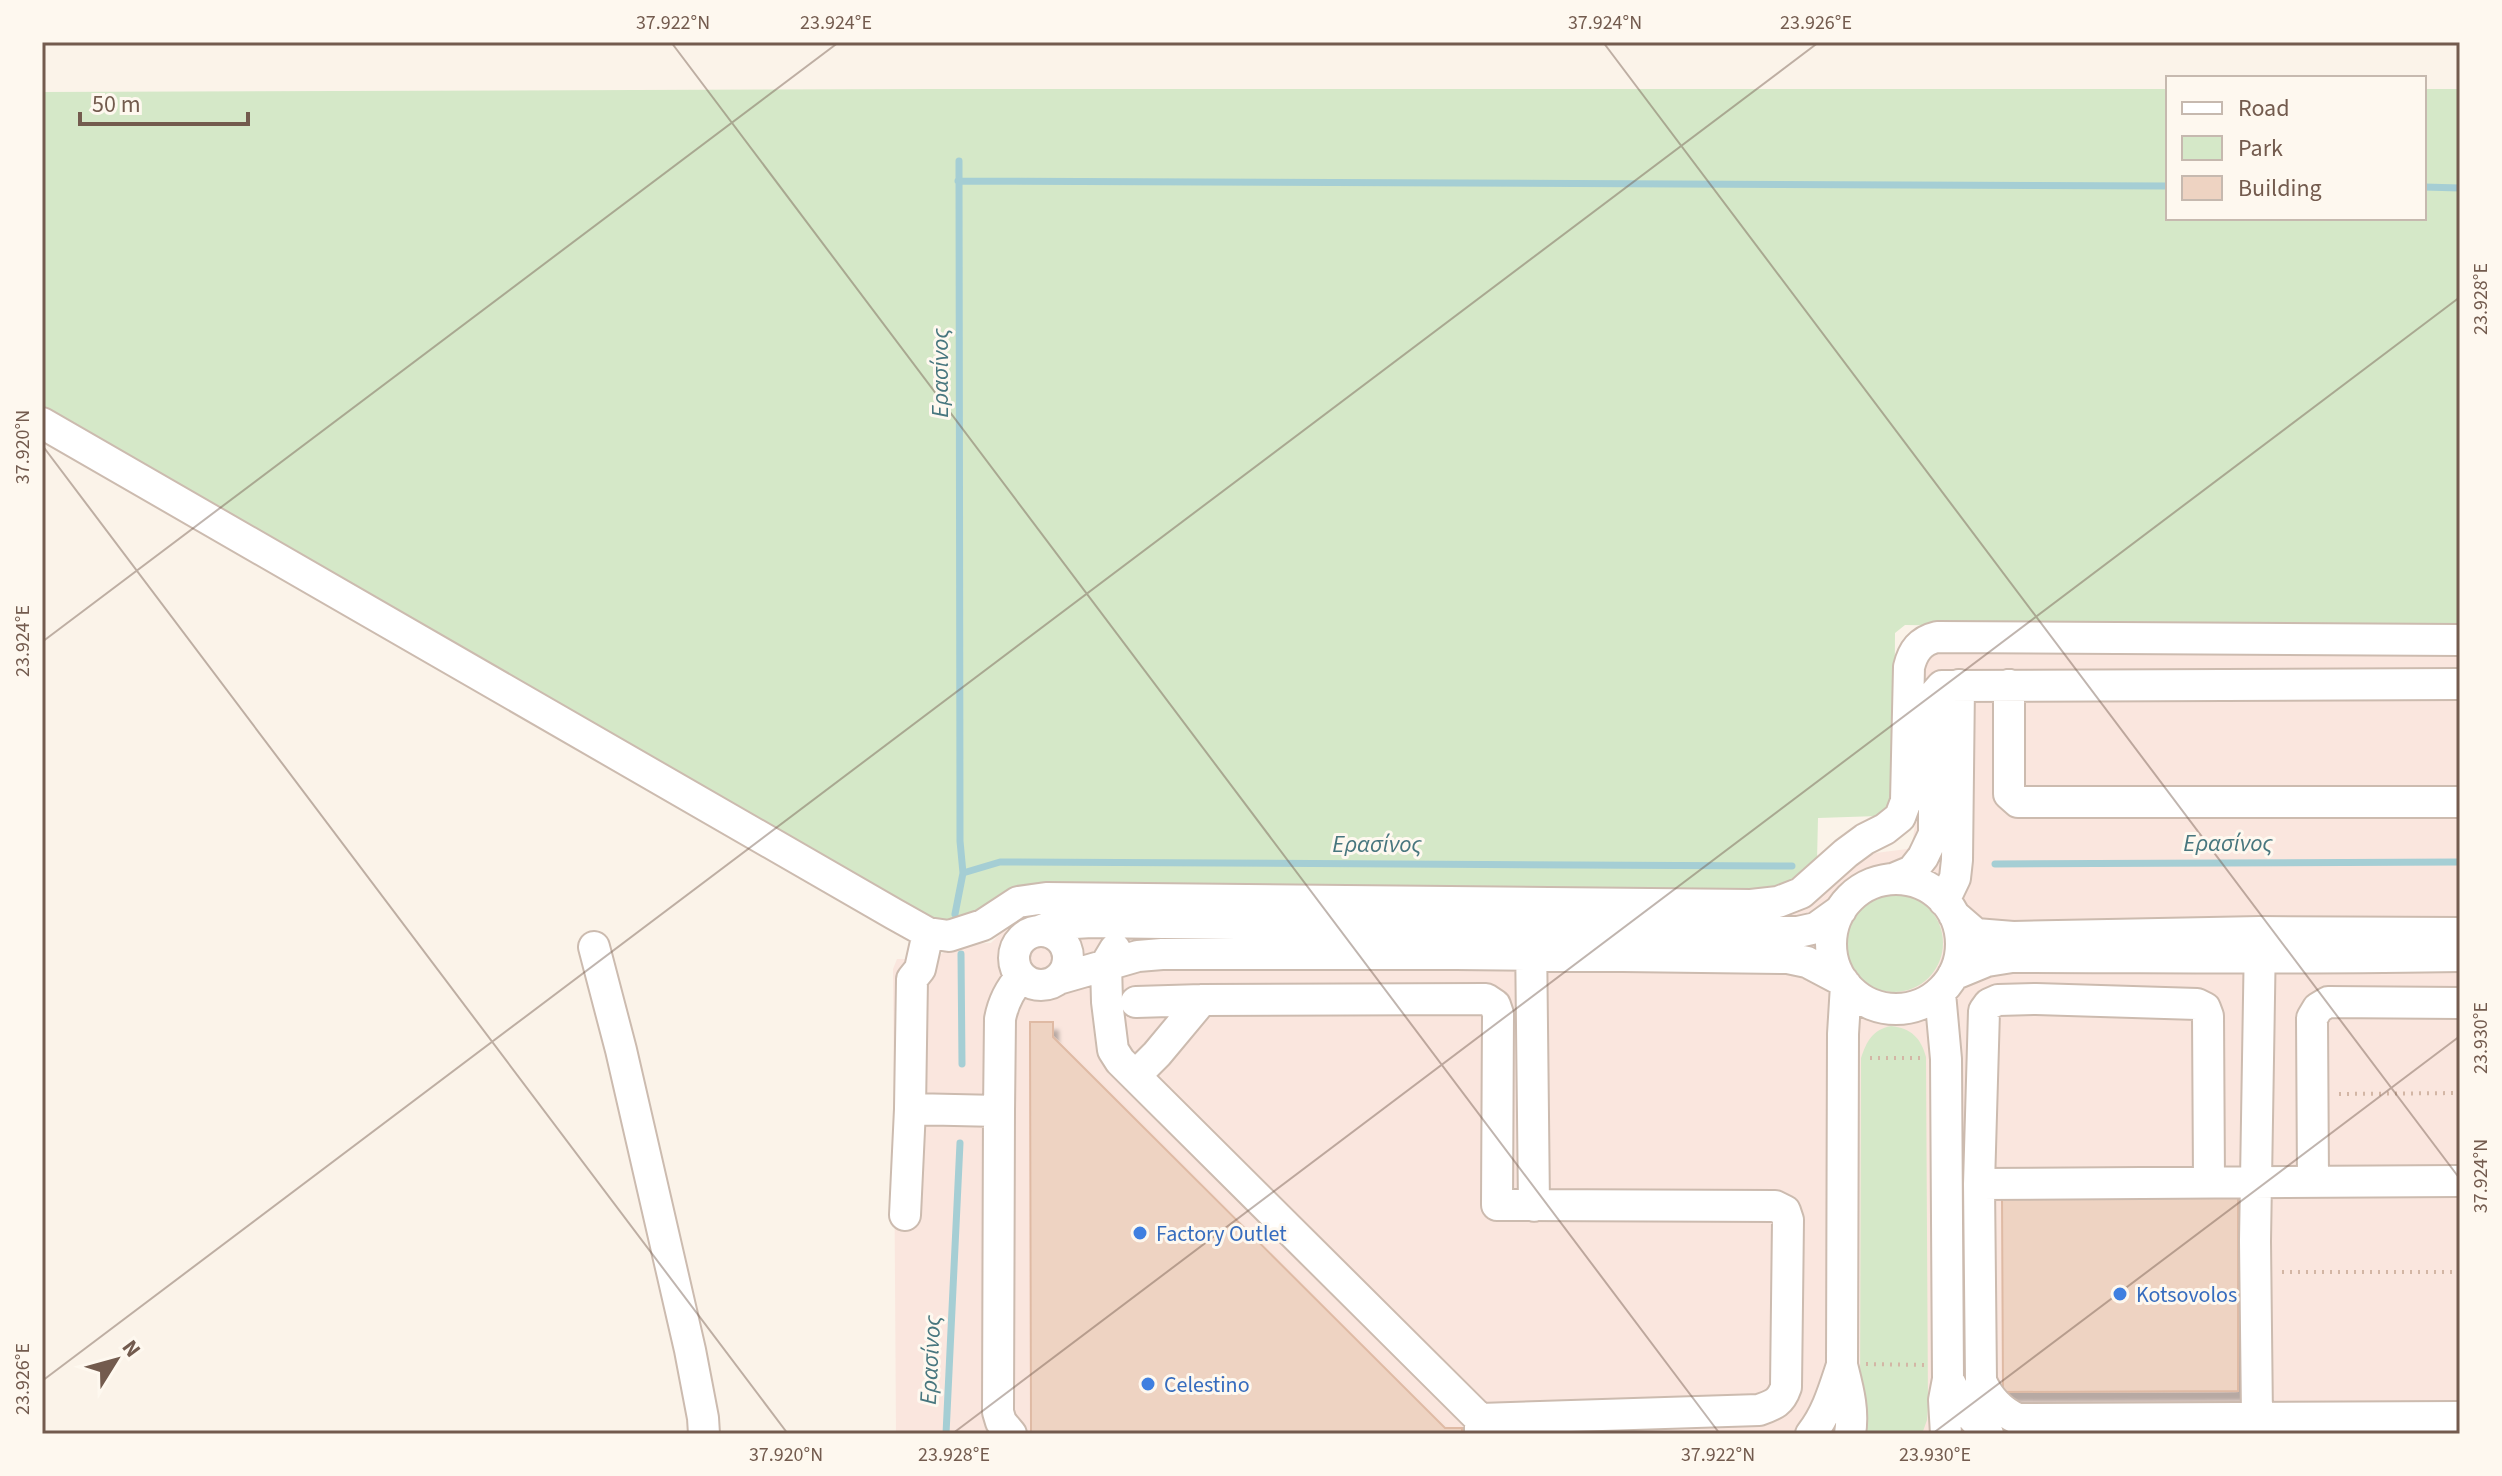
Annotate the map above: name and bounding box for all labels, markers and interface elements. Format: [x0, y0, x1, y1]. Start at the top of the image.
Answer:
text: 37.922°N [636, 9, 710, 37]
text: 23.924°E [800, 9, 872, 37]
text: 37.924°N [1568, 9, 1642, 37]
text: 23.926°E [1780, 9, 1852, 37]
scale bar [80, 76, 248, 126]
legend [2166, 76, 2426, 220]
text: 50 m [92, 87, 141, 122]
text: Road [2238, 91, 2290, 126]
text: Park [2238, 131, 2283, 166]
text: Building [2238, 171, 2322, 206]
text: 23.928°E [2467, 263, 2495, 335]
water label: Ερασίνος [923, 327, 958, 418]
text: 37.920°N [9, 410, 37, 484]
text: 23.924°E [9, 605, 37, 677]
water label: Ερασίνος [2183, 826, 2274, 861]
water label: Ερασίνος [1332, 827, 1423, 862]
text: 23.930°E [2467, 1002, 2495, 1074]
text: 37.924°N [2467, 1139, 2495, 1213]
place label: Factory Outlet [1156, 1218, 1287, 1250]
marker: Factory Outlet [1131, 1224, 1149, 1242]
place label: Kotsovolos [2136, 1279, 2237, 1311]
marker: Kotsovolos [2111, 1285, 2129, 1303]
water label: Ερασίνος [911, 1314, 950, 1406]
north arrow [76, 1320, 156, 1400]
text: N [114, 1333, 148, 1364]
text: 23.926°E [9, 1343, 37, 1415]
place label: Celestino [1164, 1369, 1250, 1401]
marker: Celestino [1139, 1375, 1157, 1393]
text: 37.920°N [749, 1441, 823, 1469]
text: 23.928°E [918, 1441, 990, 1469]
text: 37.922°N [1681, 1441, 1755, 1469]
text: 23.930°E [1899, 1441, 1971, 1469]

